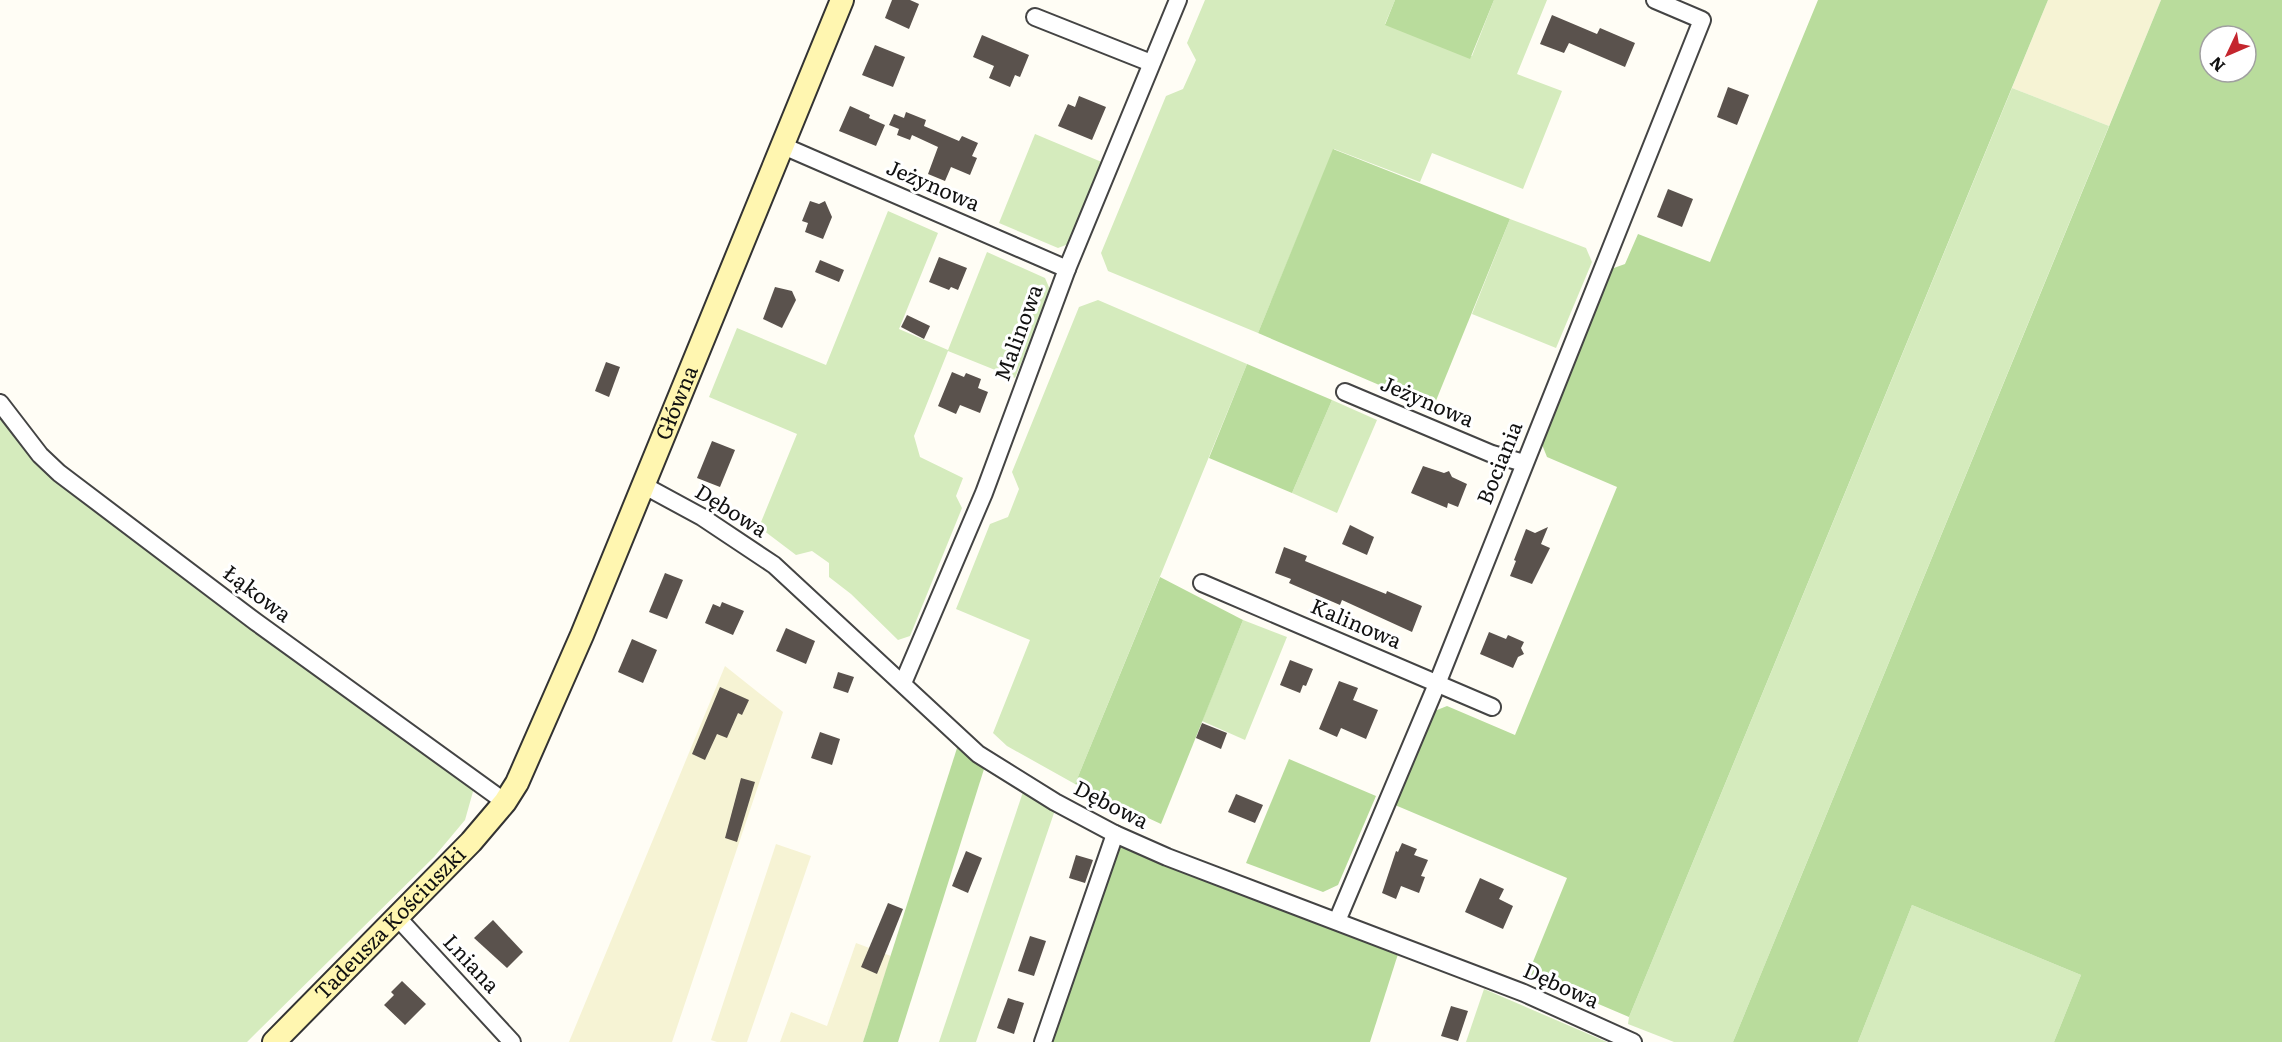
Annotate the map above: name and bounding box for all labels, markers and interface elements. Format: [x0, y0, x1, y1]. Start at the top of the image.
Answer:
north arrow [2198, 24, 2258, 84]
text: N [2203, 52, 2230, 78]
street label: Jeżynowa [882, 150, 986, 218]
street label: Malinowa [985, 279, 1049, 385]
street label: Główna [646, 359, 704, 444]
street label: Jeżynowa [1376, 366, 1480, 434]
street label: Bociania [1467, 415, 1529, 508]
street label: Dębowa [690, 474, 775, 544]
street label: Łąkowa [218, 556, 300, 628]
street label: Kalinowa [1307, 589, 1408, 655]
street label: Dębowa [1069, 771, 1156, 835]
street label: Tadeusza Kościuszki [306, 838, 471, 1006]
street label: Lniana [437, 926, 509, 999]
street label: Dębowa [1519, 953, 1606, 1014]

